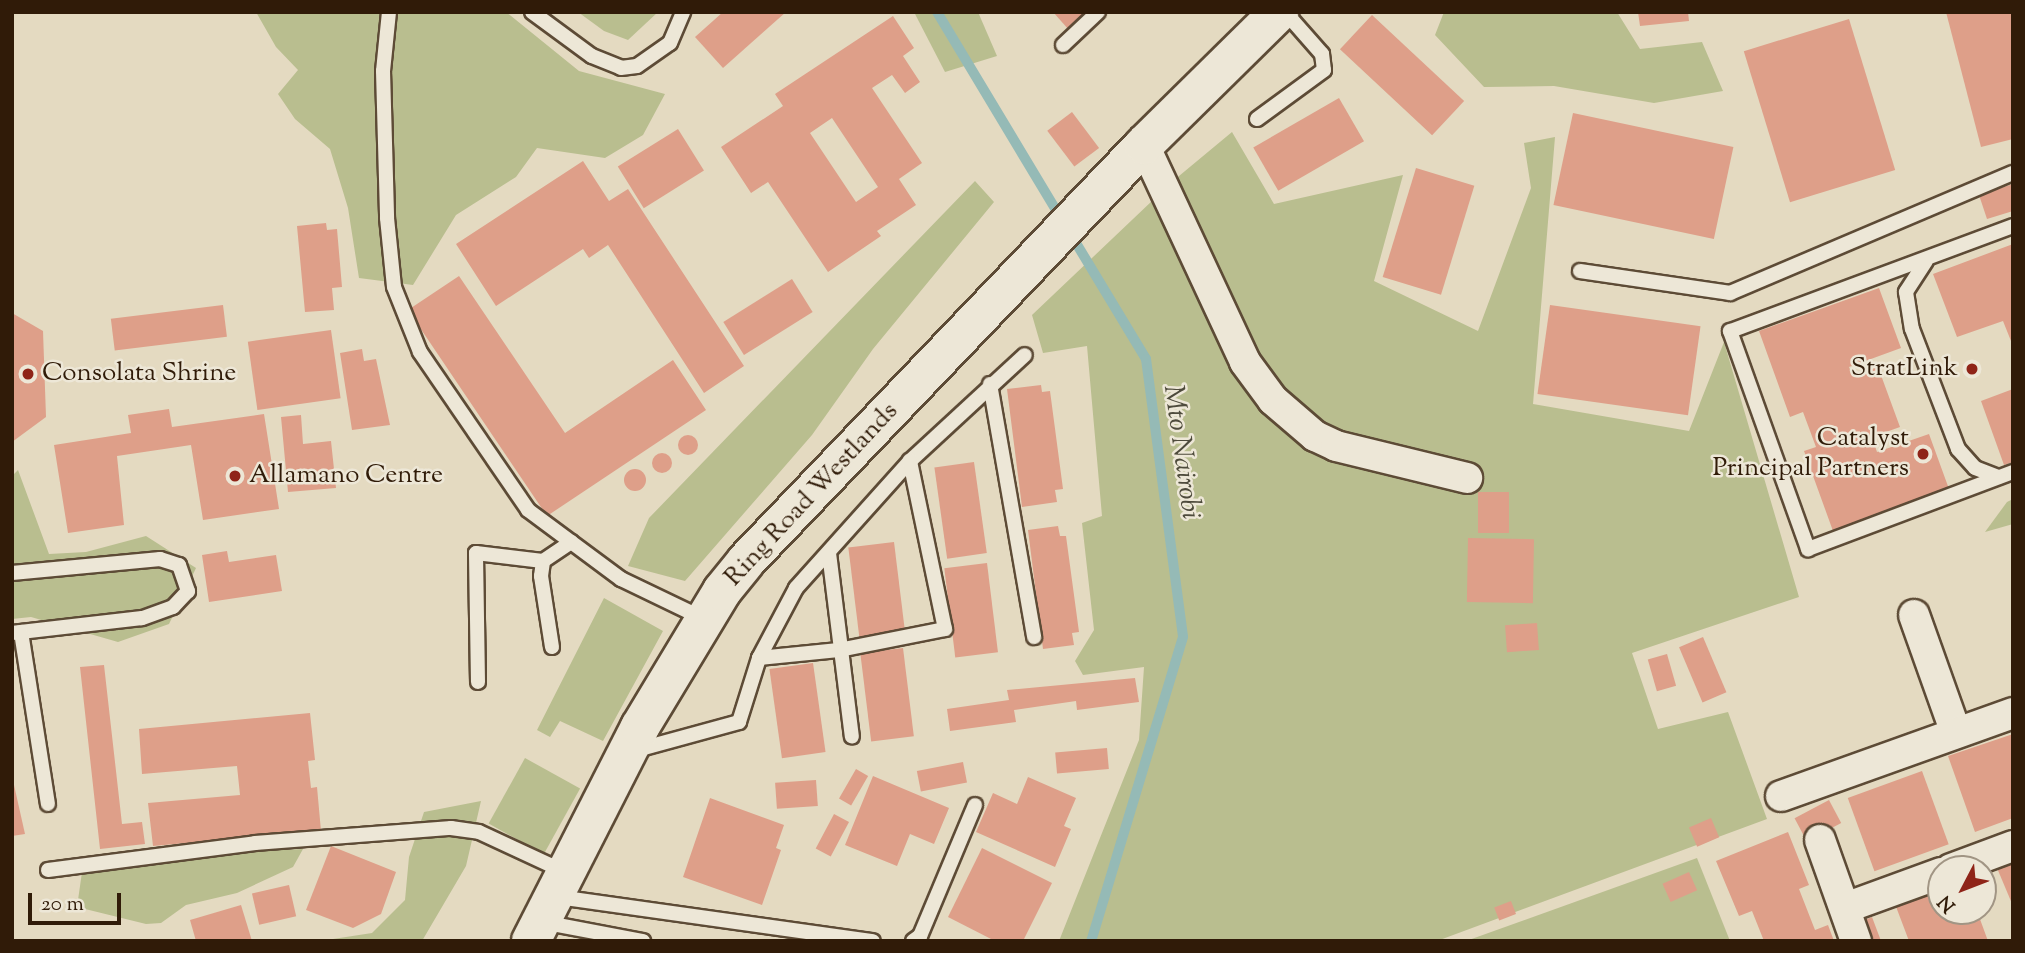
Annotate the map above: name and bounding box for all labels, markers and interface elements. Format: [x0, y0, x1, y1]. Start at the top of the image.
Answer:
place label: StratLink [1851, 353, 1958, 385]
place label: Consolata Shrine [42, 358, 236, 390]
marker: StratLink [1964, 361, 1980, 377]
marker: Consolata Shrine [20, 366, 36, 382]
water label: Mto Nairobi [1155, 383, 1207, 521]
street label: Ring Road Westlands [719, 397, 905, 593]
place label: Catalyst Principal Partners [1712, 423, 1909, 485]
marker: Catalyst Principal Partners [1915, 446, 1931, 462]
place label: Allamano Centre [249, 460, 443, 492]
marker: Allamano Centre [227, 468, 243, 484]
north arrow [1927, 855, 1997, 925]
scale bar [32, 880, 124, 924]
text: N [1932, 888, 1963, 918]
text: 20 m [41, 890, 84, 920]

